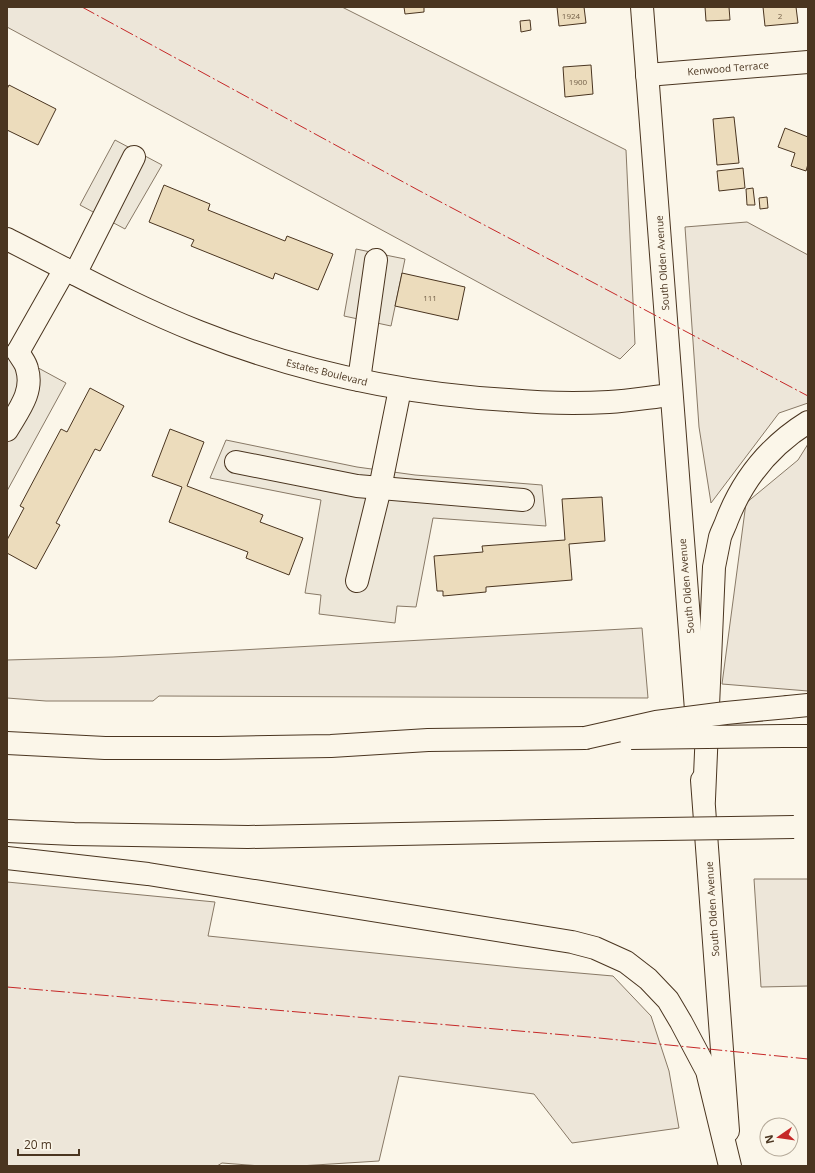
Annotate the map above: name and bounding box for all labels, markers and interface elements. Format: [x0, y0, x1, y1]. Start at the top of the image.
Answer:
house number: 1924 [562, 10, 581, 21]
house number: 2 [778, 10, 783, 21]
street label: Kenwood Terrace [687, 57, 770, 79]
house number: 1900 [569, 76, 588, 87]
street label: South Olden Avenue [652, 214, 672, 311]
house number: 111 [423, 292, 437, 303]
street label: Estates Boulevard [285, 355, 369, 389]
street label: South Olden Avenue [675, 537, 697, 634]
street label: South Olden Avenue [702, 860, 722, 957]
north arrow [759, 1117, 799, 1157]
scale bar [18, 1131, 79, 1157]
text: N [760, 1133, 777, 1145]
text: 20 m [24, 1136, 52, 1153]

